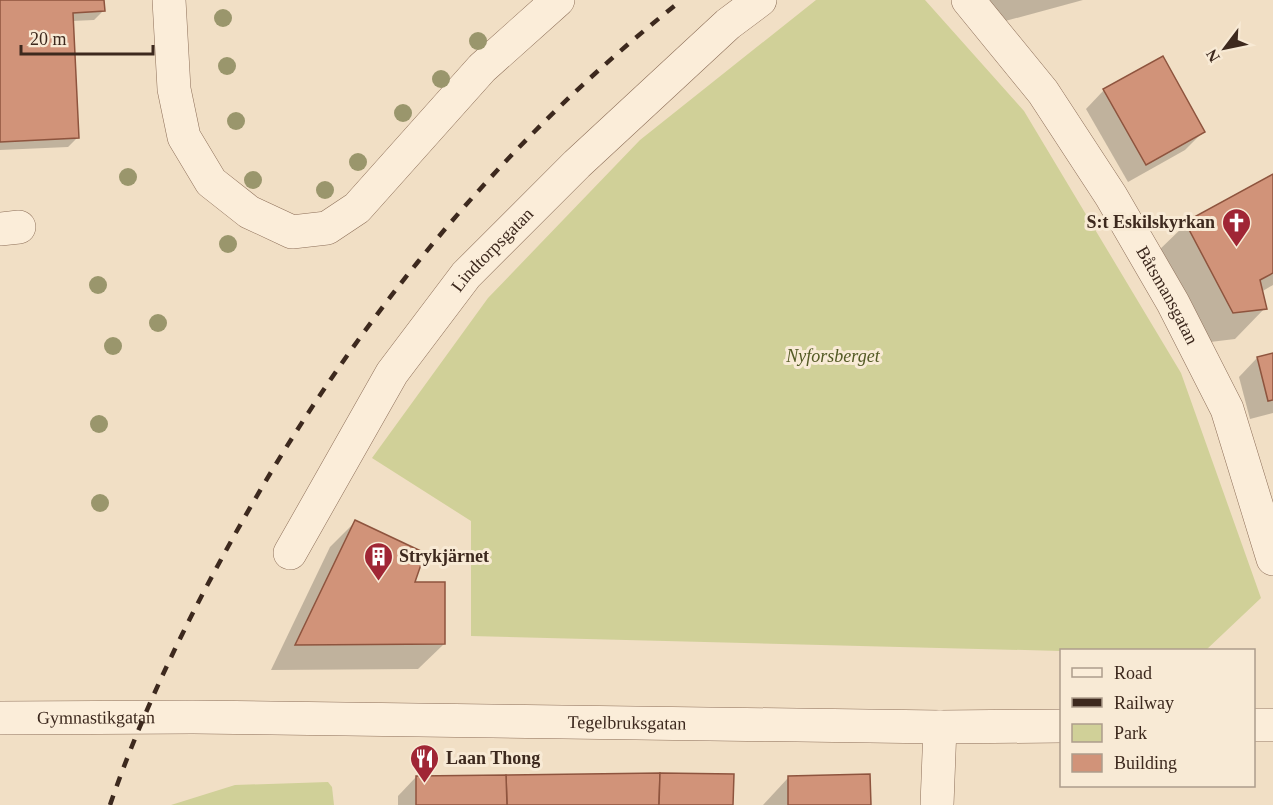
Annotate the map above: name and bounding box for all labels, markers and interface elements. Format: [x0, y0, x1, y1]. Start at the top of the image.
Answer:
scale bar [21, 18, 153, 56]
north arrow [1195, 18, 1255, 78]
text: 20 m [30, 29, 67, 49]
text: N [1202, 46, 1223, 65]
street label: Lindtorpsgatan [447, 204, 537, 296]
church icon: S:t Eskilskyrkan [1220, 206, 1252, 248]
place label: S:t Eskilskyrkan [1086, 212, 1215, 232]
street label: Båtsmansgatan [1132, 242, 1202, 348]
park label: Nyforsberget [785, 346, 881, 366]
building icon: Strykjärnet [362, 540, 394, 582]
place label: Strykjärnet [399, 546, 489, 566]
legend [1060, 649, 1255, 787]
text: Road [1114, 663, 1152, 683]
text: Railway [1114, 693, 1174, 713]
street label: Gymnastikgatan [37, 707, 155, 728]
street label: Tegelbruksgatan [567, 712, 686, 734]
text: Park [1114, 723, 1147, 743]
restaurant icon: Laan Thong [409, 742, 441, 784]
place label: Laan Thong [446, 748, 540, 768]
text: Building [1114, 753, 1177, 773]

